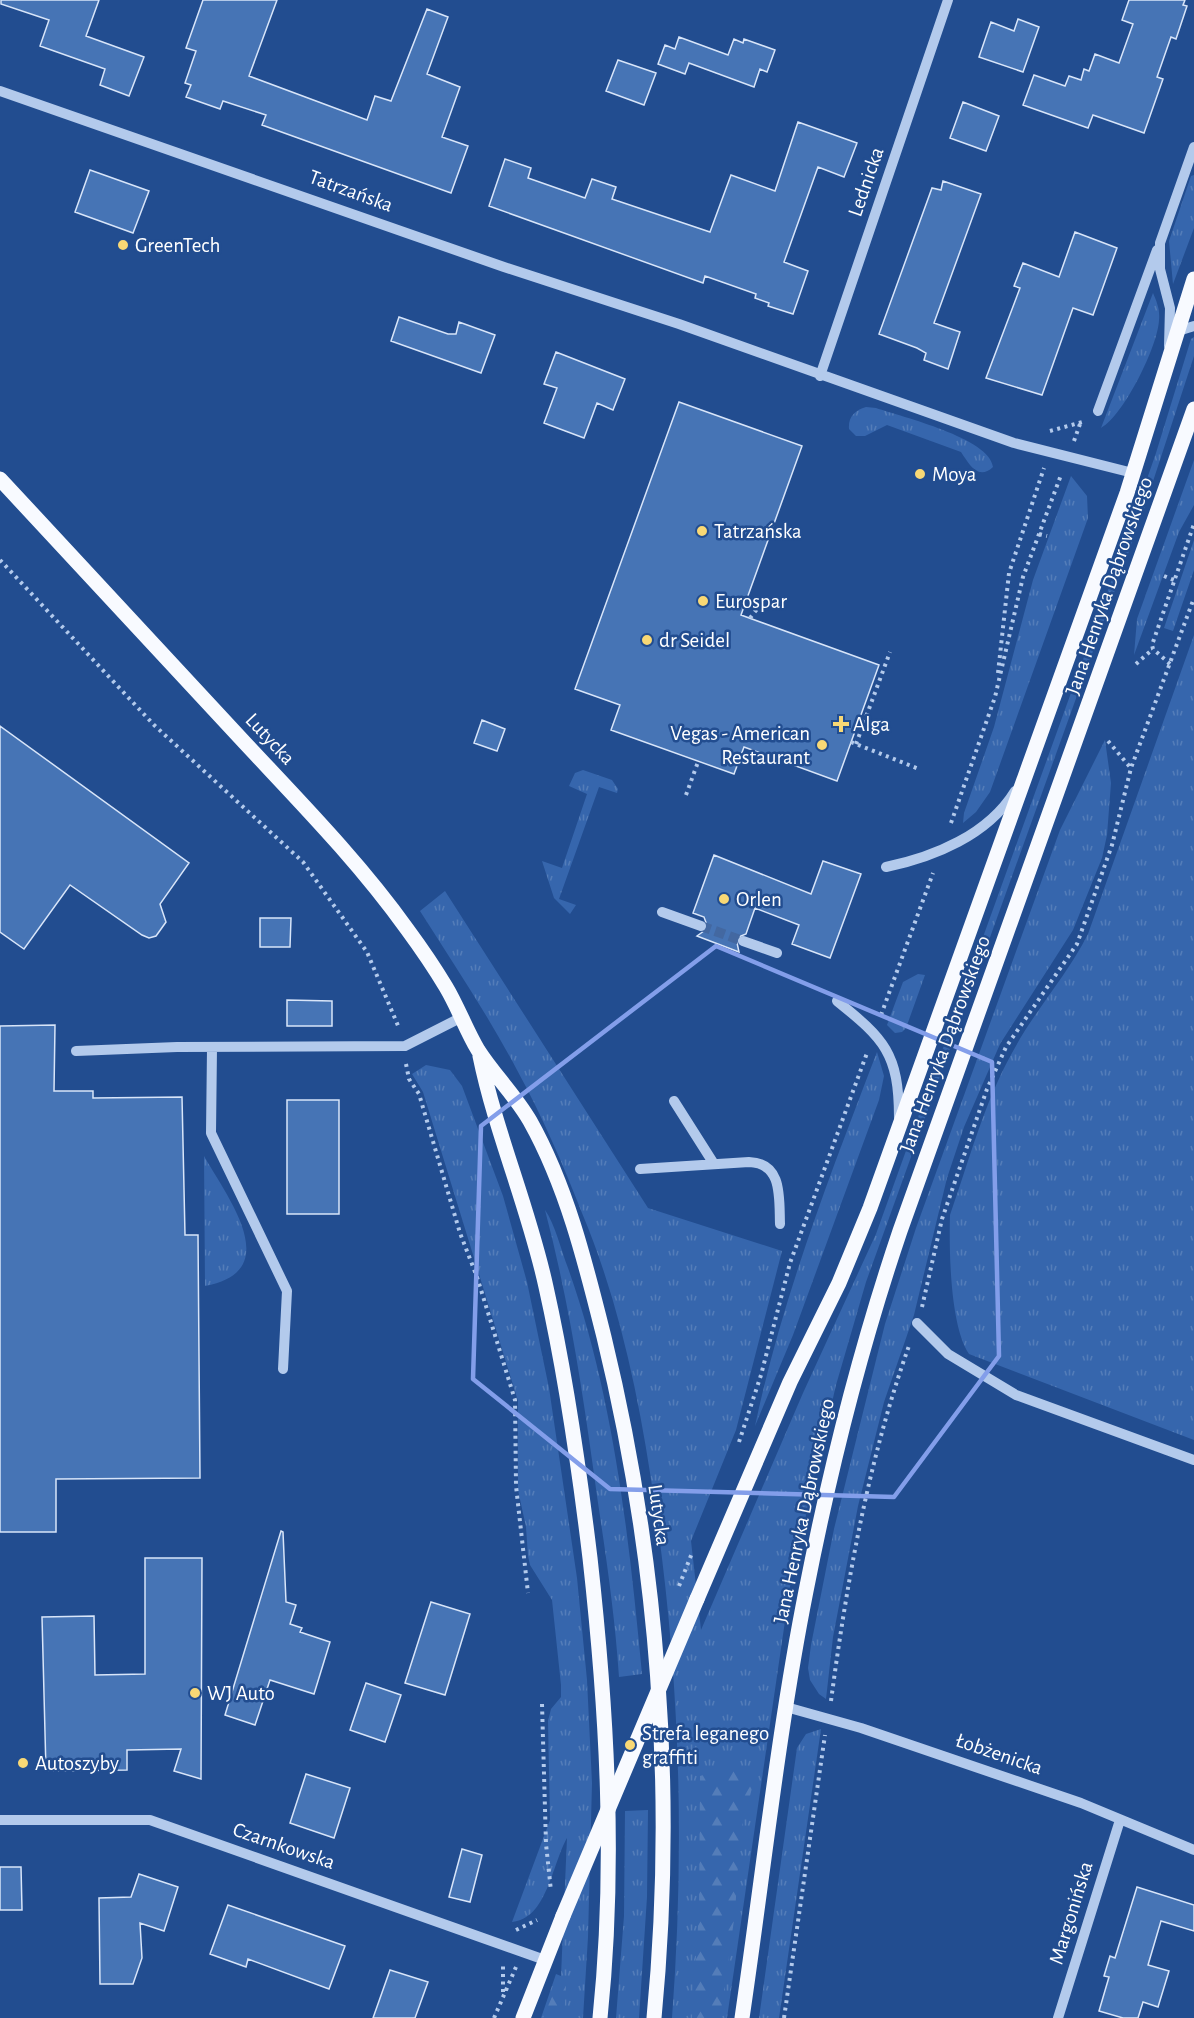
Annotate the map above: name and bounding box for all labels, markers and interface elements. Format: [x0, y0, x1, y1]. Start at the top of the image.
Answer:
street label: Lednicka [844, 144, 888, 219]
street label: Tatrzańska [306, 166, 396, 216]
place label: GreenTech [135, 235, 220, 256]
marker: GreenTech [116, 238, 130, 252]
place label: Moya [932, 464, 977, 485]
marker: Moya [913, 467, 927, 481]
street label: Jana Henryka Dąbrowskiego [1062, 474, 1156, 698]
place label: Tatrzańska [714, 521, 802, 542]
marker: Tatrzańska [695, 524, 709, 538]
place label: Eurospar [715, 591, 787, 612]
marker: Eurospar [696, 594, 710, 608]
place label: dr Seidel [659, 630, 730, 651]
marker: dr Seidel [640, 633, 654, 647]
street label: Lutycka [241, 709, 299, 769]
place label: Alga [853, 714, 890, 735]
marker: Alga [834, 717, 848, 731]
place label: Vegas - American Restaurant [670, 723, 810, 768]
marker: Vegas - American Restaurant [815, 738, 829, 752]
place label: Orlen [736, 889, 782, 910]
marker: Orlen [717, 892, 731, 906]
street label: Jana Henryka Dąbrowskiego [896, 933, 994, 1155]
street label: Jana Henryka Dąbrowskiego [770, 1397, 838, 1625]
street label: Lutycka [644, 1483, 674, 1547]
place label: WJ Auto [207, 1683, 275, 1704]
marker: WJ Auto [188, 1686, 202, 1700]
place label: Strefa leganego graffiti [642, 1723, 769, 1768]
street label: Łobżenicka [953, 1729, 1045, 1779]
marker: Strefa leganego graffiti [623, 1738, 637, 1752]
place label: Autoszyby [35, 1753, 119, 1774]
marker: Autoszyby [16, 1756, 30, 1770]
street label: Czarnkowska [230, 1819, 338, 1873]
street label: Margonińska [1045, 1859, 1097, 1967]

